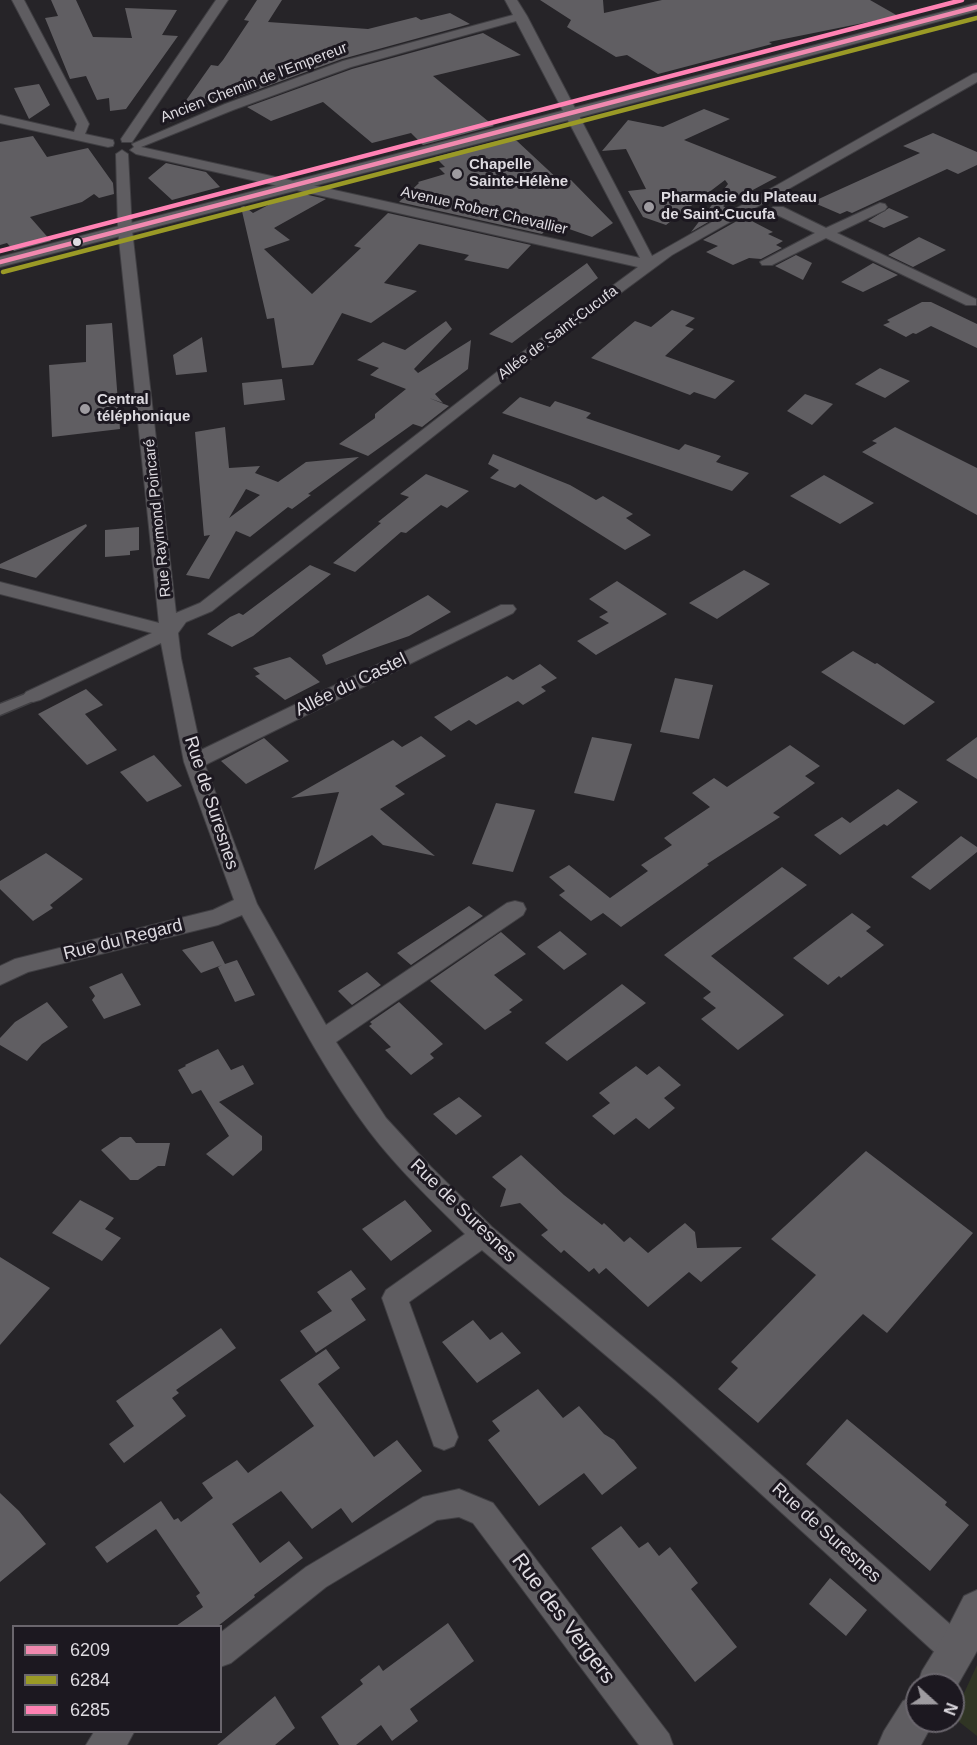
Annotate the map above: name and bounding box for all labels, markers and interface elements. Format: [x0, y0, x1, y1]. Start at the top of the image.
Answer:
street label: Ancien Chemin de l'Empereur [158, 39, 350, 127]
place label: Chapelle Sainte-Hélène [469, 156, 568, 191]
marker: Chapelle Sainte-Hélène [450, 167, 464, 181]
street label: Avenue Robert Chevallier [399, 183, 569, 239]
place label: Pharmacie du Plateau de Saint-Cucufa [661, 189, 817, 224]
marker: Pharmacie du Plateau de Saint-Cucufa [642, 200, 656, 214]
unlabelled marker [71, 236, 83, 248]
street label: Allée de Saint-Cucufa [495, 282, 621, 384]
place label: Central téléphonique [97, 391, 190, 426]
marker: Central téléphonique [78, 402, 92, 416]
street label: Rue Raymond Poincaré [141, 438, 175, 598]
street label: Allée du Castel [292, 649, 410, 721]
street label: Rue de Suresnes [179, 734, 243, 872]
street label: Rue du Regard [61, 915, 185, 965]
street label: Rue de Suresnes [405, 1155, 521, 1267]
street label: Rue de Suresnes [767, 1478, 885, 1588]
street label: Rue des Vergers [506, 1549, 620, 1689]
legend [12, 1625, 222, 1733]
text: 6209 [70, 1640, 110, 1660]
text: 6284 [70, 1670, 110, 1690]
north arrow [905, 1673, 965, 1733]
text: 6285 [70, 1700, 110, 1720]
text: N [940, 1700, 960, 1717]

